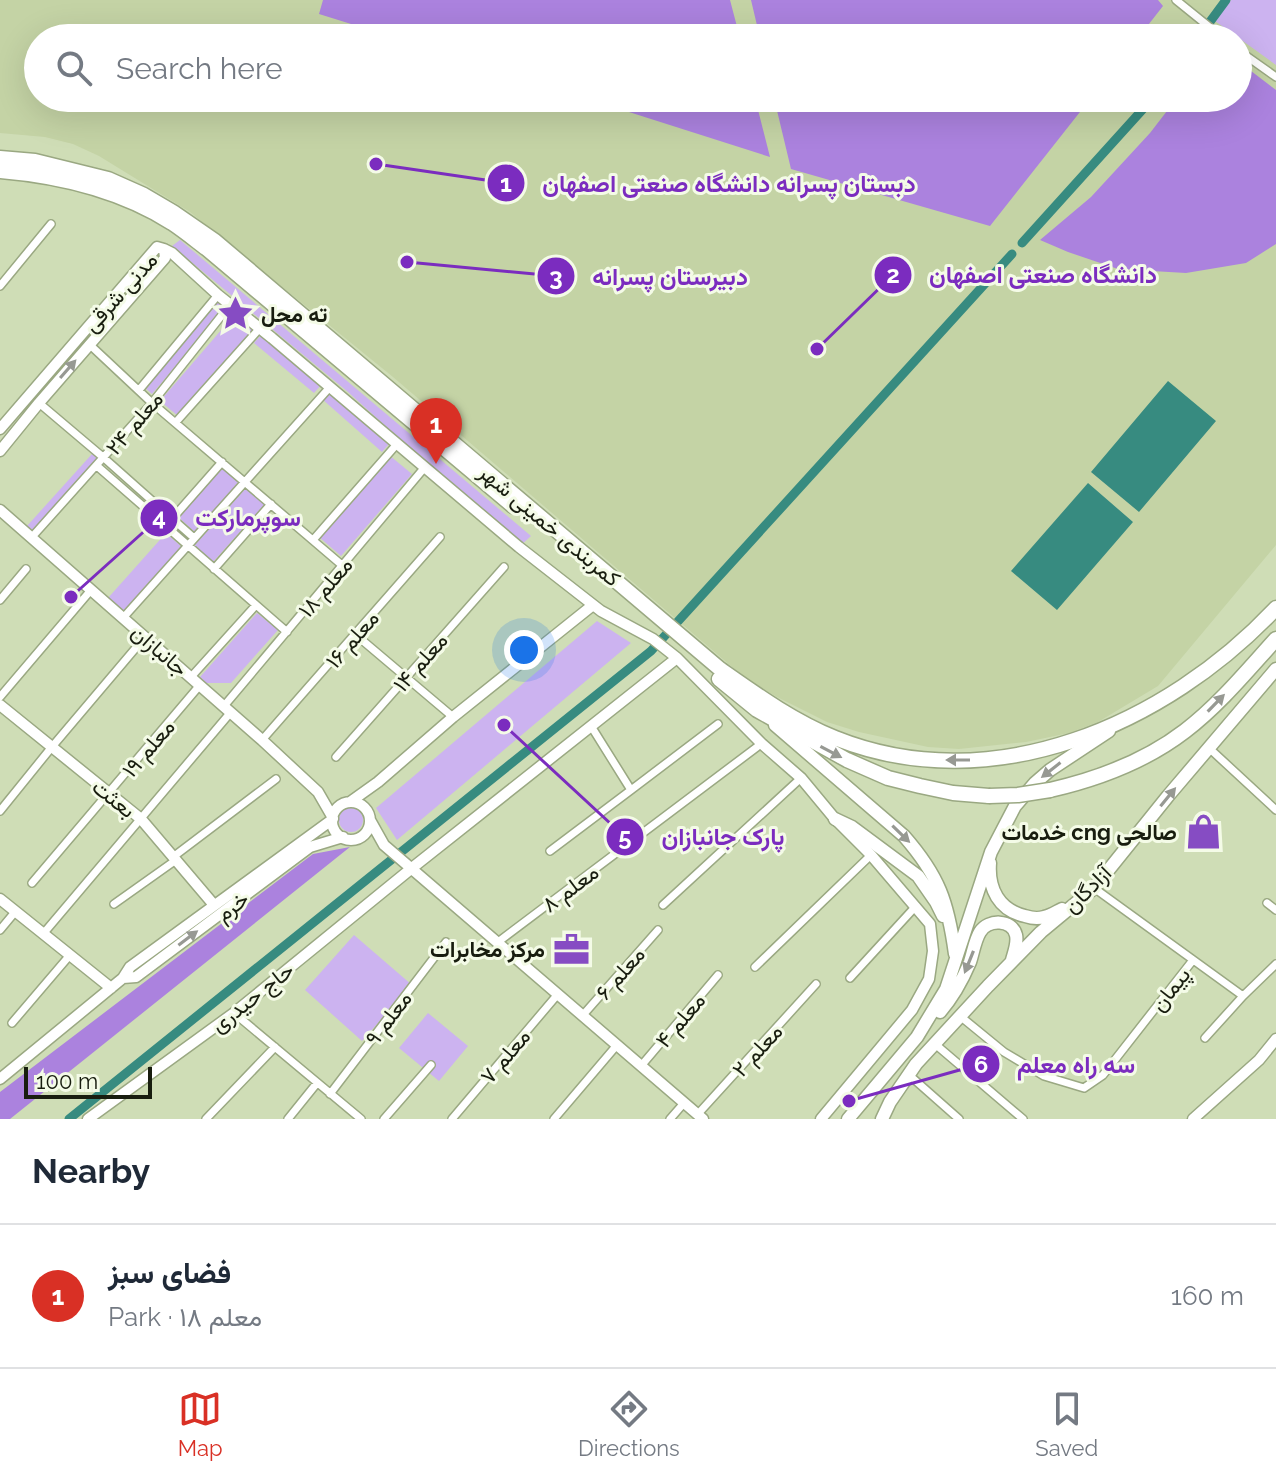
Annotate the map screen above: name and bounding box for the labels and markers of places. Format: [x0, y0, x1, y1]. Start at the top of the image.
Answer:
callout: دبستان پسرانه دانشگاه صنعتی اصفهان [486, 159, 931, 207]
callout: دانشگاه صنعتی اصفهان [873, 251, 1173, 299]
callout: دبیرستان پسرانه [536, 252, 764, 300]
place icon: ته محل [216, 295, 254, 333]
place label: ته محل [261, 301, 327, 327]
pin: 1 [410, 398, 462, 464]
callout: سوپرمارکت [139, 494, 317, 542]
callout: پارک جانبازان [605, 813, 800, 861]
shop icon: خدمات cng صالحی [1184, 813, 1222, 851]
place label: خدمات cng صالحی [1001, 819, 1177, 846]
office icon: مرکز مخابرات [552, 930, 590, 968]
place label: مرکز مخابرات [430, 936, 545, 963]
callout: سه راه معلم [961, 1040, 1151, 1088]

